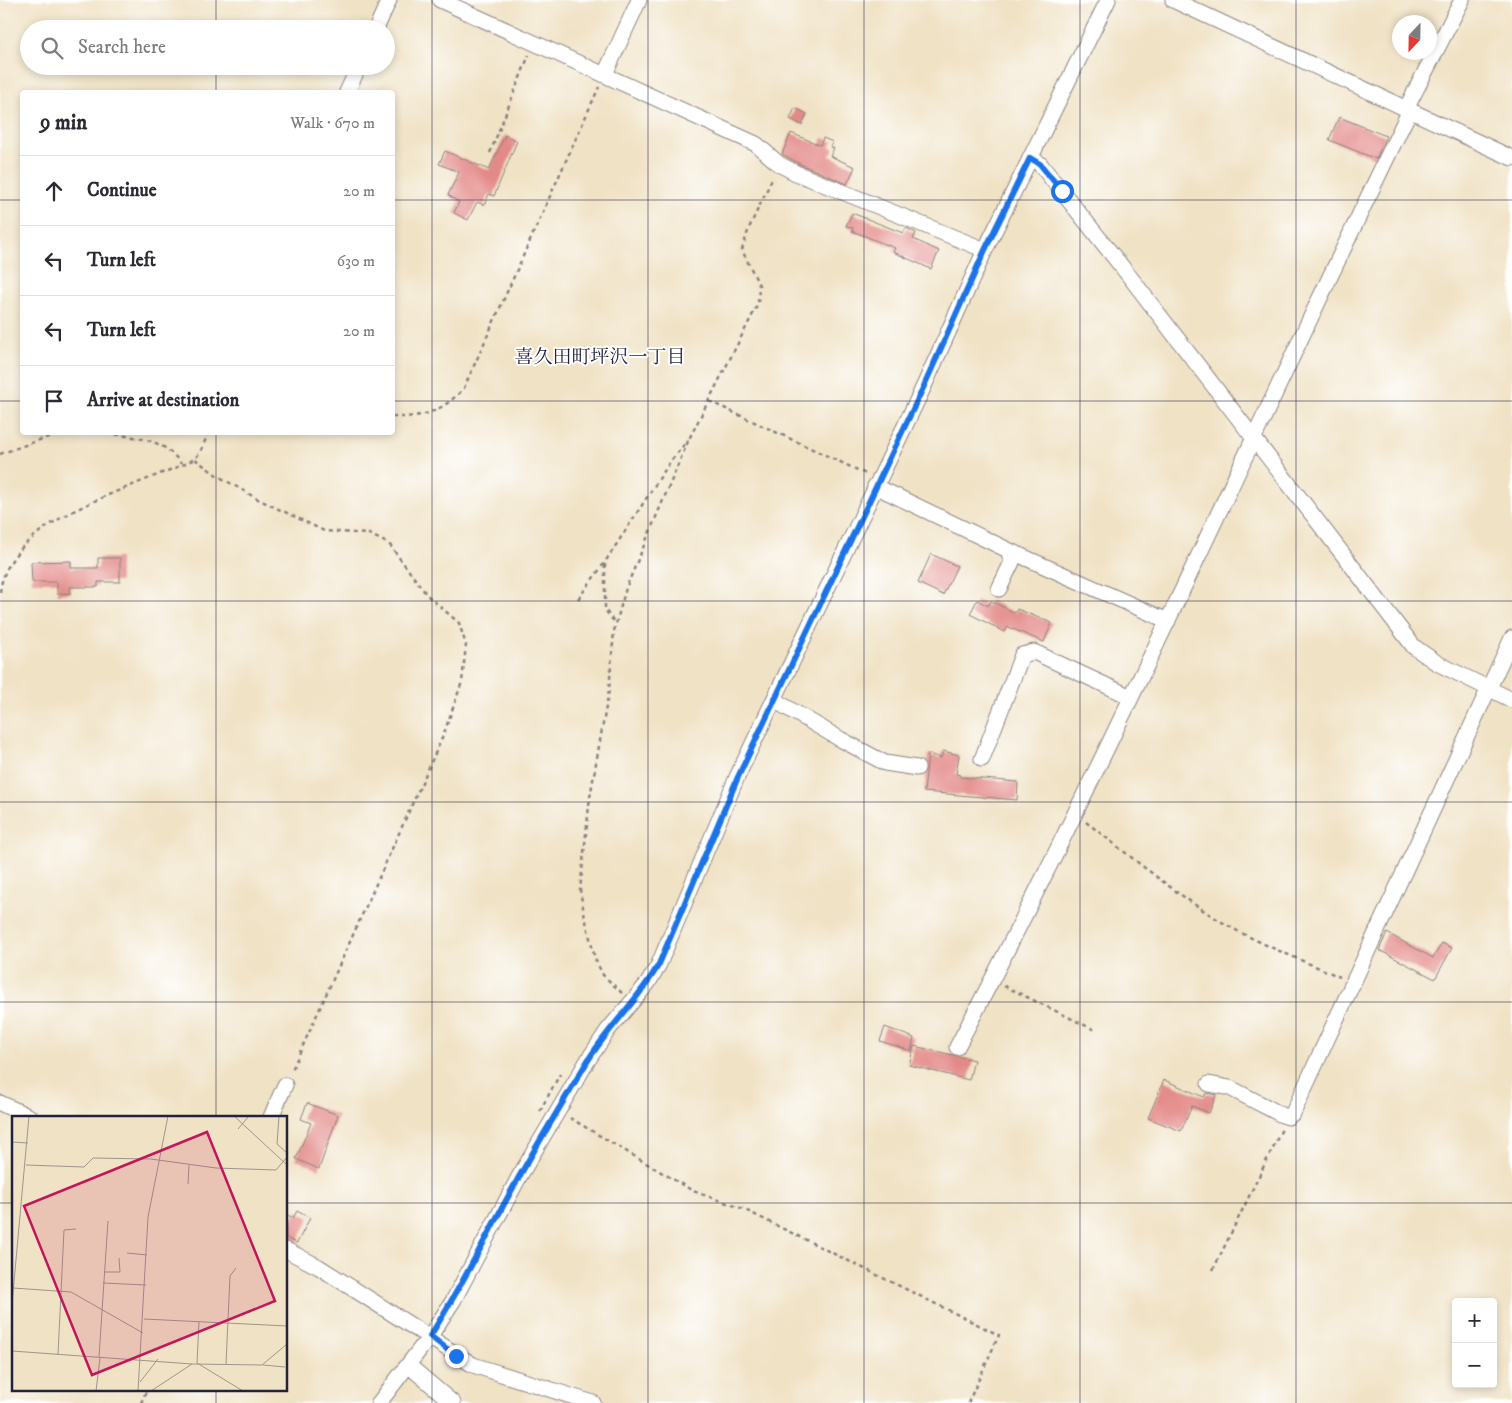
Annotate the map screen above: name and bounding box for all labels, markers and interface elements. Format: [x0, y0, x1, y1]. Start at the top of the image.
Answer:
north arrow [1392, 15, 1437, 60]
search box [20, 20, 395, 75]
icon: search [38, 34, 66, 62]
text: Search here [78, 36, 166, 59]
text: 9 min [40, 110, 87, 136]
text: Walk · 670 m [290, 113, 375, 133]
icon: ahead [40, 177, 68, 205]
text: Continue [87, 179, 157, 202]
route start [1051, 180, 1074, 203]
text: 20 m [343, 181, 375, 201]
icon: left [40, 247, 68, 275]
text: Turn left [87, 249, 156, 272]
text: 630 m [337, 251, 375, 271]
icon: left [40, 317, 68, 345]
text: Turn left [87, 319, 156, 342]
text: 20 m [343, 321, 375, 341]
district label: 喜久田町坪沢一丁目 [514, 346, 686, 369]
icon: arrive [40, 387, 68, 415]
text: Arrive at destination [87, 389, 239, 412]
inset map [12, 1116, 288, 1390]
map controls [1452, 1298, 1497, 1388]
button: + [1452, 1298, 1497, 1343]
button: − [1452, 1343, 1497, 1388]
route end [445, 1345, 468, 1368]

